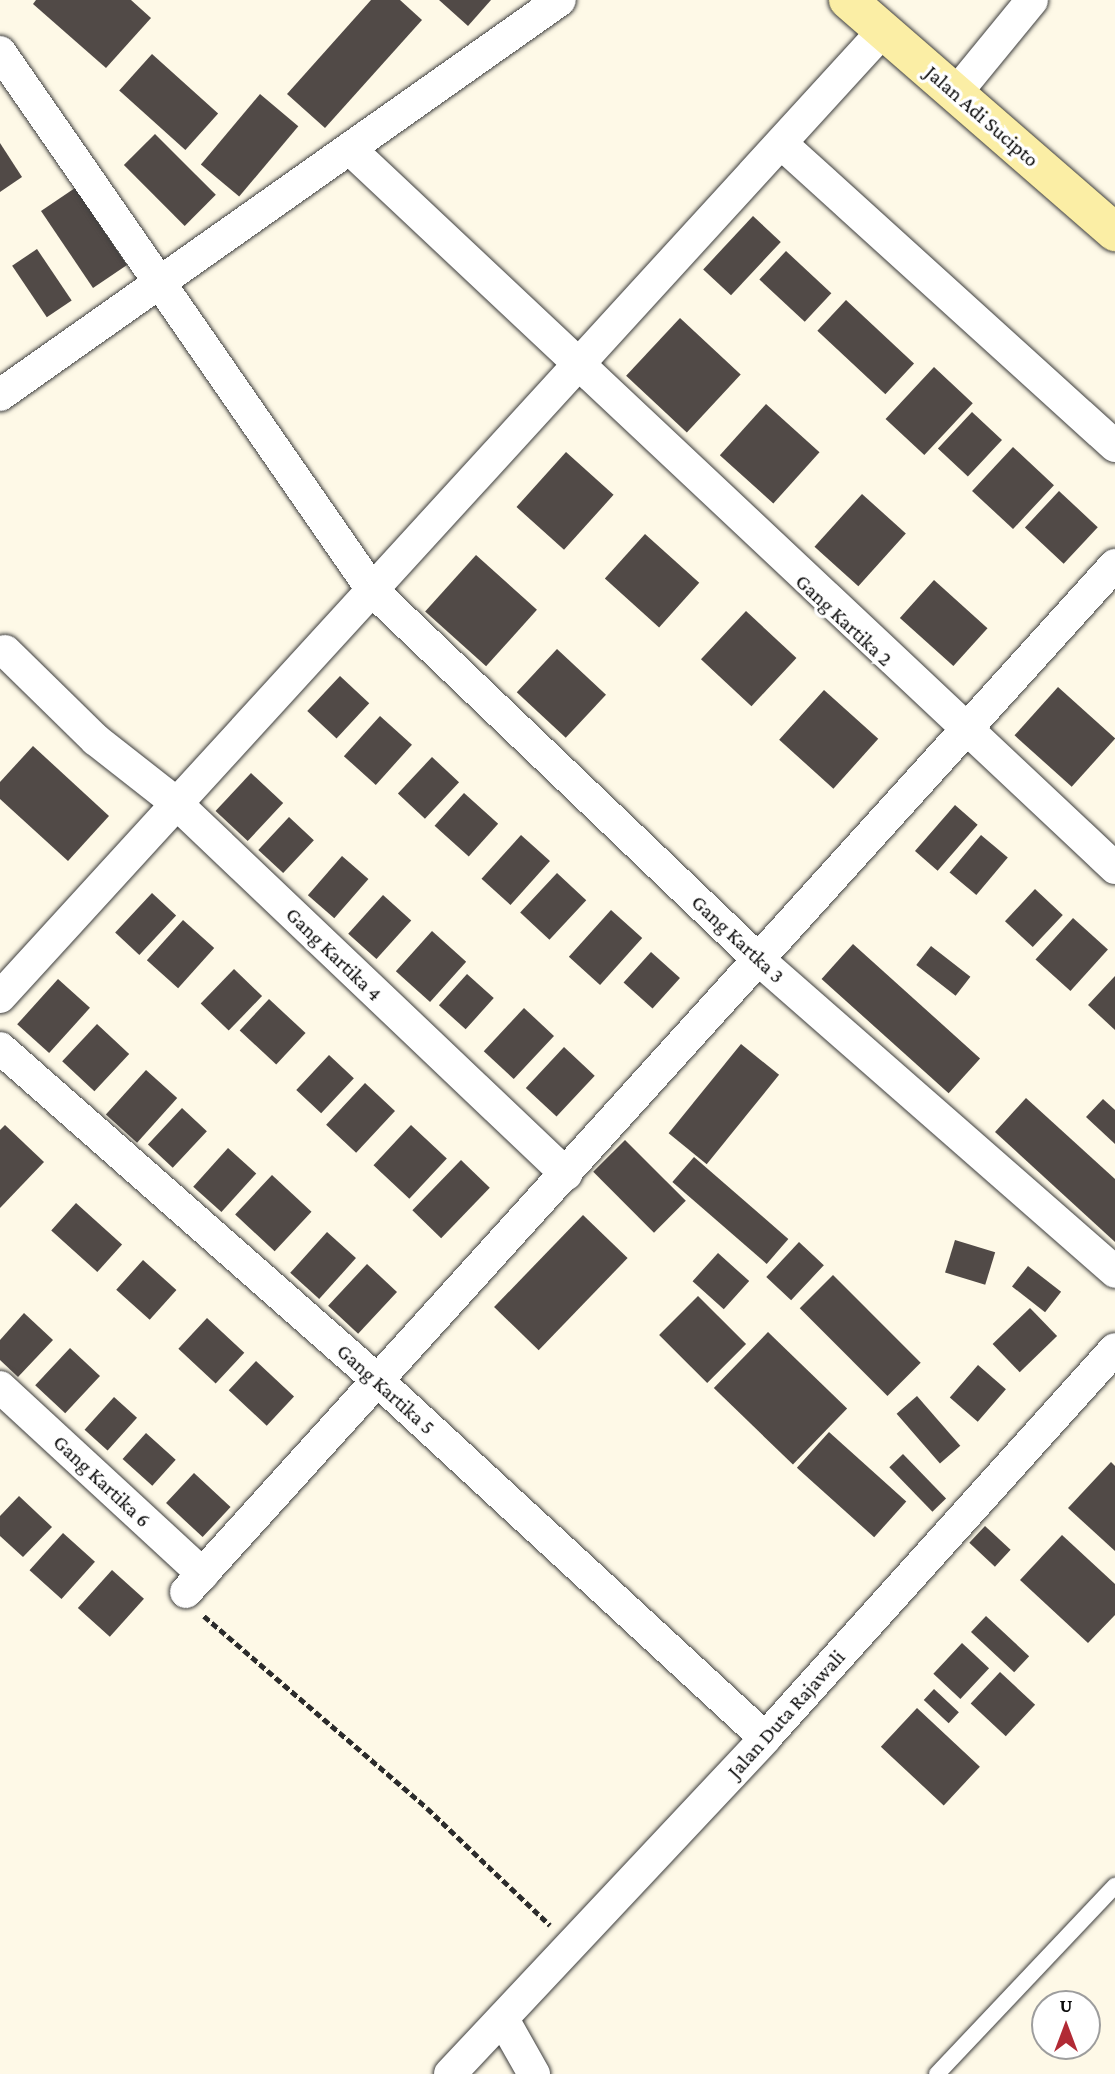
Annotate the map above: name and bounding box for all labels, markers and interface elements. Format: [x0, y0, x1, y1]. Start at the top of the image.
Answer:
street label: Jalan Adi Sucipto [920, 60, 1044, 172]
street label: Gang Kartika 2 [790, 569, 898, 671]
street label: Gang Kartka 3 [686, 890, 790, 988]
street label: Gang Kartika 4 [281, 902, 387, 1006]
street label: Gang Kartika 5 [332, 1338, 440, 1440]
street label: Gang Kartika 6 [48, 1429, 156, 1533]
street label: Jalan Duta Rajawali [722, 1645, 850, 1783]
north arrow [1031, 1990, 1101, 2060]
text: U [1059, 1995, 1073, 2016]

